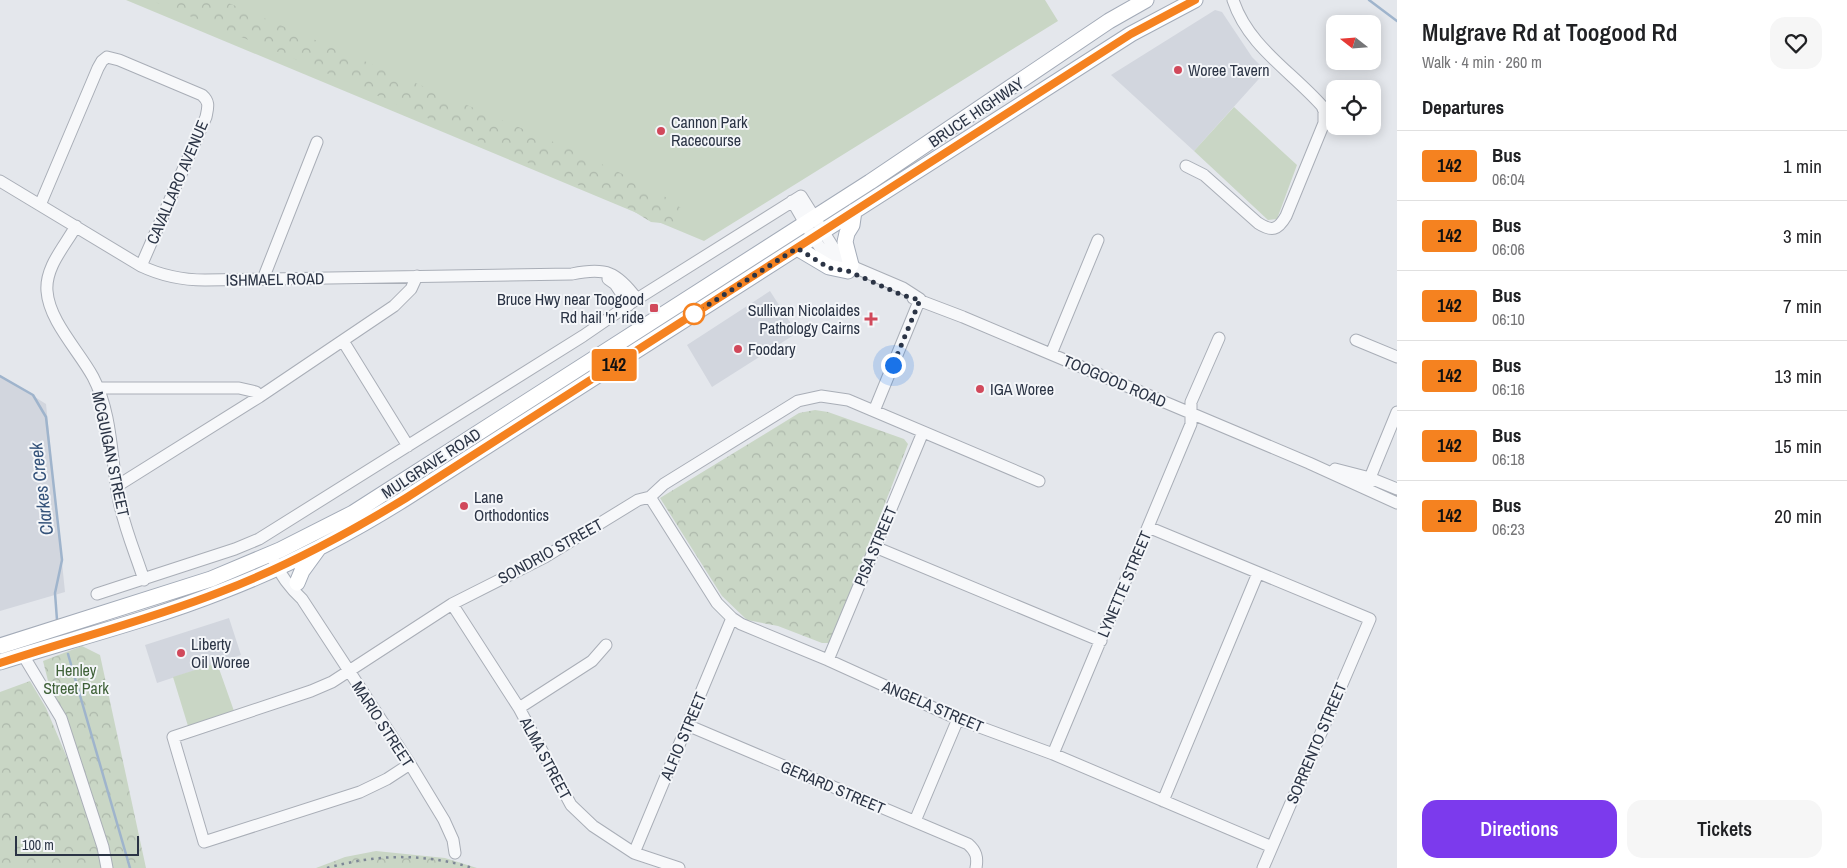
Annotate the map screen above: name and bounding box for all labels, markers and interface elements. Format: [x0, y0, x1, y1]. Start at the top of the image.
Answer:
north arrow [1326, 15, 1381, 70]
map controls [1326, 15, 1381, 135]
text: Mulgrave Rd at Toogood Rd [1422, 16, 1678, 48]
button: heart [1770, 17, 1822, 69]
text: Walk · 4 min · 260 m [1422, 51, 1542, 73]
place label: Woree Tavern [1188, 59, 1269, 81]
marker: Woree Tavern [1172, 64, 1184, 76]
street label: BRUCE HIGHWAY [924, 72, 1028, 152]
button: locate [1326, 80, 1381, 135]
text: Departures [1422, 94, 1504, 120]
place label: Cannon Park Racecourse [671, 111, 748, 151]
street label: CAVALLARO AVENUE [141, 117, 213, 247]
marker: Cannon Park Racecourse [655, 125, 667, 137]
text: Bus [1492, 142, 1521, 168]
text: 142 [1437, 153, 1462, 178]
text: 1 min [1783, 153, 1822, 179]
text: 06:04 [1492, 168, 1525, 190]
text: Bus [1492, 212, 1521, 238]
text: 142 [1437, 223, 1462, 248]
text: 3 min [1783, 223, 1822, 249]
text: 06:06 [1492, 238, 1525, 260]
street label: ISHMAEL ROAD [225, 267, 325, 291]
text: Bus [1492, 282, 1521, 308]
place label: Bruce Hwy near Toogood Rd hail 'n' ride [497, 288, 644, 328]
text: 142 [1437, 293, 1462, 318]
text: 7 min [1783, 293, 1822, 319]
place label: Sullivan Nicolaides Pathology Cairns [748, 299, 860, 339]
marker: Bruce Hwy near Toogood Rd hail 'n' ride [648, 302, 660, 314]
unlabelled marker [683, 303, 705, 325]
text: 06:10 [1492, 308, 1525, 330]
marker: Sullivan Nicolaides Pathology Cairns [864, 312, 878, 326]
place label: Foodary [748, 338, 796, 360]
marker: Foodary [732, 343, 744, 355]
line badge: 142 [585, 349, 643, 381]
street label: TOOGOOD ROAD [1060, 349, 1170, 413]
text: 142 [602, 352, 626, 377]
text: Bus [1492, 352, 1521, 378]
your location [881, 353, 906, 378]
text: 142 [1437, 363, 1462, 388]
text: 13 min [1774, 363, 1822, 389]
place label: IGA Woree [990, 378, 1054, 400]
text: 06:16 [1492, 378, 1525, 400]
marker: IGA Woree [974, 383, 986, 395]
street label: MCGUIGAN STREET [87, 389, 135, 519]
text: Bus [1492, 422, 1521, 448]
street label: MULGRAVE ROAD [377, 423, 485, 503]
text: 142 [1437, 433, 1462, 458]
text: 15 min [1774, 433, 1822, 459]
water label: Clarkes Creek [23, 440, 59, 537]
text: 06:18 [1492, 448, 1525, 470]
place label: Lane Orthodontics [474, 486, 549, 526]
text: Bus [1492, 492, 1521, 518]
marker: Lane Orthodontics [458, 500, 470, 512]
street label: PISA STREET [848, 503, 902, 589]
text: 142 [1437, 503, 1462, 528]
text: 20 min [1774, 503, 1822, 529]
street label: SONDRIO STREET [494, 513, 606, 589]
text: 06:23 [1492, 518, 1525, 540]
street label: LYNETTE STREET [1092, 527, 1156, 641]
place label: Liberty Oil Woree [191, 633, 250, 673]
marker: Liberty Oil Woree [175, 647, 187, 659]
park label: Henley Street Park [43, 659, 109, 699]
street label: ANGELA STREET [878, 674, 987, 737]
street label: MARIO STREET [347, 677, 419, 771]
street label: SORRENTO STREET [1281, 679, 1351, 807]
street label: ALFIO STREET [654, 689, 711, 784]
street label: ALMA STREET [515, 712, 577, 803]
street label: GERARD STREET [777, 755, 889, 819]
button: Directions [1422, 800, 1617, 858]
button: Tickets [1627, 800, 1822, 858]
scale bar [15, 833, 139, 856]
text: 100 m [22, 836, 54, 854]

